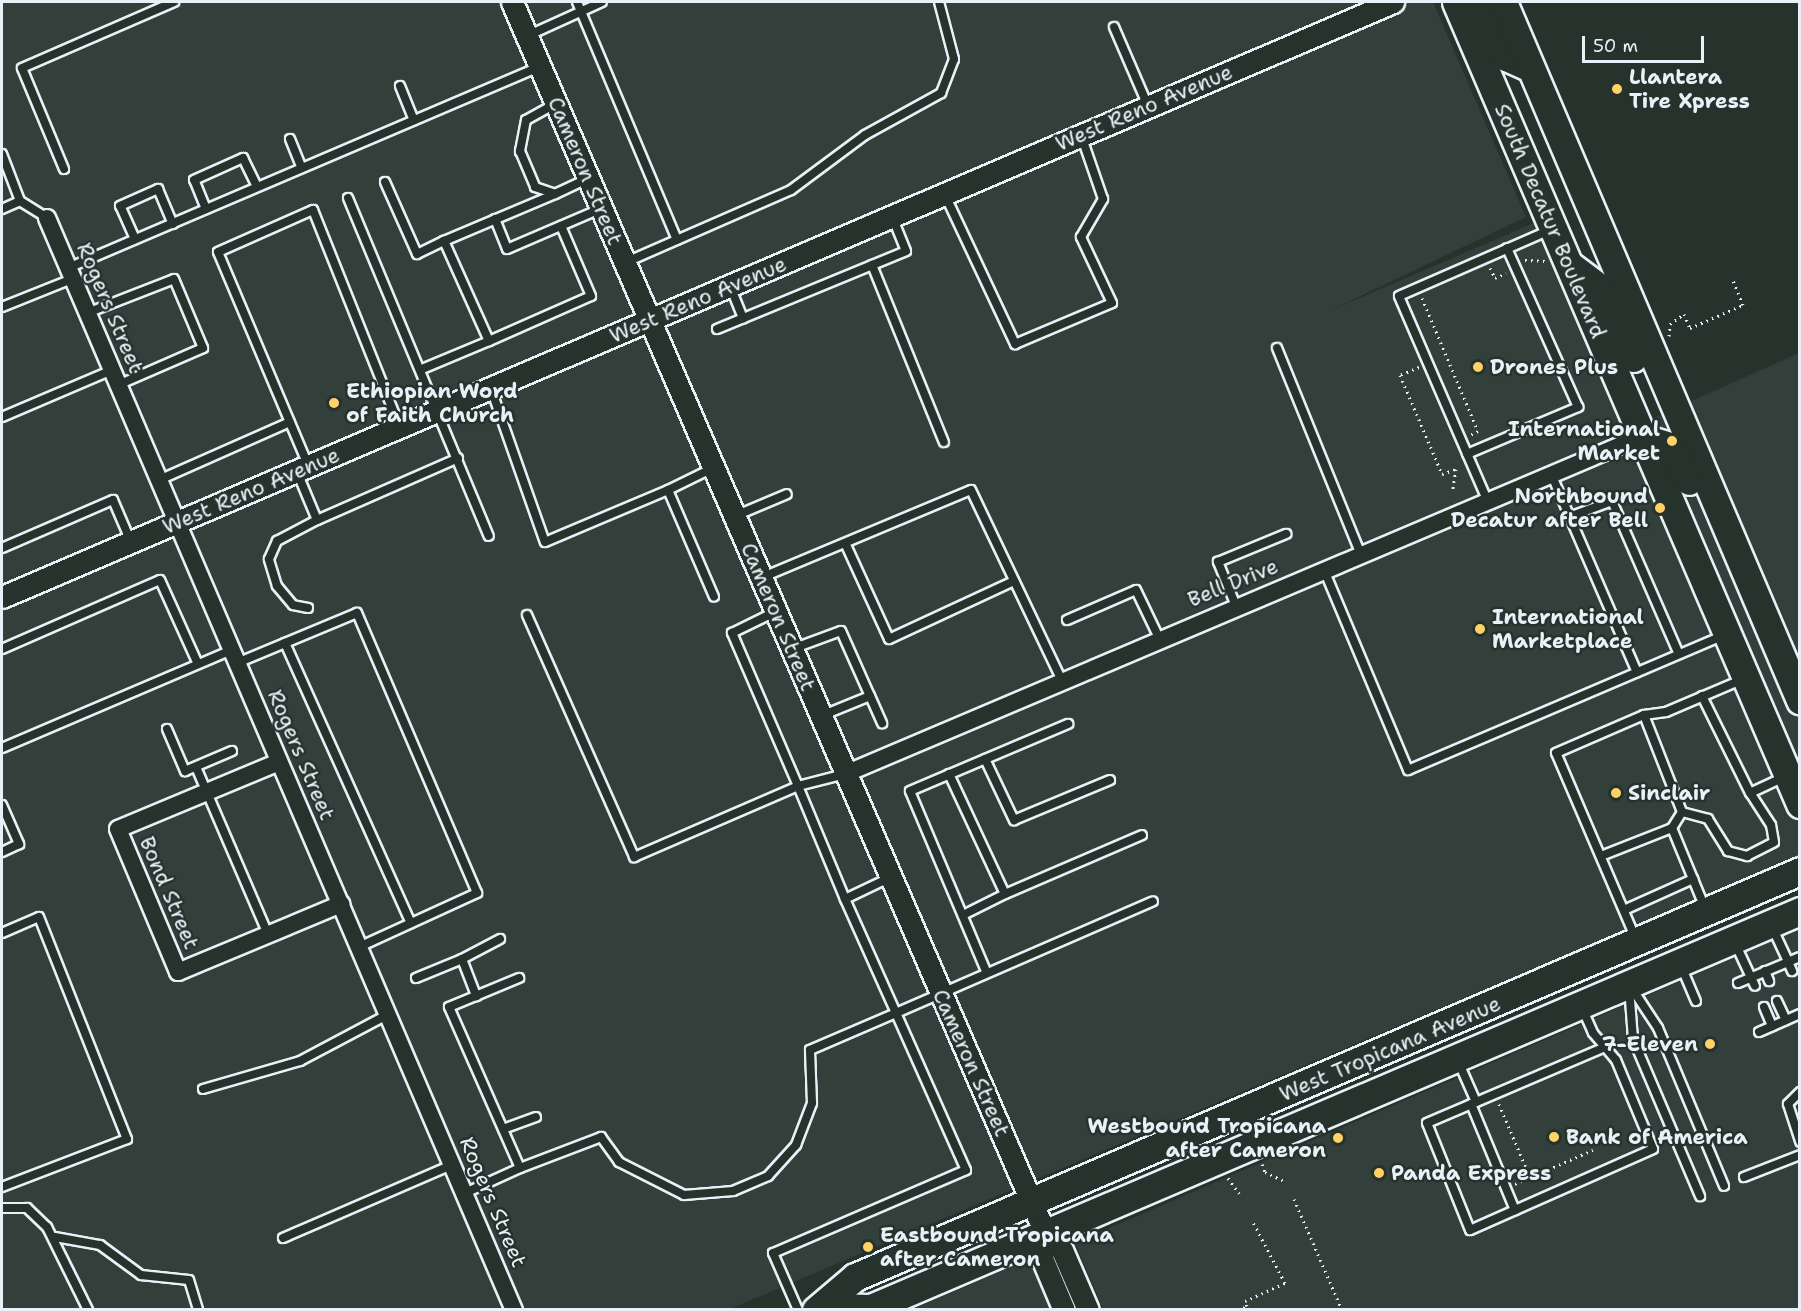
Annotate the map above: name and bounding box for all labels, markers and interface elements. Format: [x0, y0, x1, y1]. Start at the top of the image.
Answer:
scale bar [1585, 24, 1706, 62]
text: 50 m [1593, 34, 1638, 58]
street label: West Reno Avenue [1052, 59, 1236, 157]
place label: Llantera Tire Xpress [1629, 64, 1750, 114]
marker: Llantera Tire Xpress [1610, 82, 1624, 96]
street label: Cameron Street [542, 93, 628, 249]
street label: South Decatur Boulevard [1489, 100, 1611, 342]
street label: Rogers Street [71, 239, 149, 377]
street label: West Reno Avenue [606, 251, 790, 349]
place label: Drones Plus [1490, 354, 1618, 380]
marker: Drones Plus [1471, 360, 1485, 374]
place label: Ethiopian Word of Faith Church [346, 378, 518, 428]
marker: Ethiopian Word of Faith Church [327, 396, 341, 410]
place label: International Market [1508, 416, 1660, 466]
marker: International Market [1665, 434, 1679, 448]
street label: West Reno Avenue [159, 442, 343, 540]
place label: Northbound Decatur after Bell [1451, 483, 1648, 533]
marker: Northbound Decatur after Bell [1653, 501, 1667, 515]
street label: Cameron Street [735, 539, 821, 695]
street label: Bell Drive [1184, 553, 1282, 613]
place label: International Marketplace [1492, 604, 1644, 654]
marker: International Marketplace [1473, 622, 1487, 636]
street label: Rogers Street [262, 686, 340, 824]
place label: Sinclair [1628, 780, 1710, 806]
marker: Sinclair [1609, 786, 1623, 800]
street label: Bond Street [134, 833, 204, 953]
street label: Cameron Street [927, 986, 1015, 1140]
street label: West Tropicana Avenue [1276, 991, 1504, 1107]
place label: 7-Eleven [1602, 1031, 1698, 1057]
marker: 7-Eleven [1703, 1037, 1717, 1051]
place label: Westbound Tropicana after Cameron [1088, 1113, 1326, 1163]
place label: Bank of America [1566, 1124, 1748, 1150]
marker: Bank of America [1547, 1130, 1561, 1144]
marker: Westbound Tropicana after Cameron [1331, 1131, 1345, 1145]
street label: Rogers Street [454, 1133, 532, 1271]
place label: Panda Express [1391, 1160, 1551, 1186]
marker: Panda Express [1372, 1166, 1386, 1180]
place label: Eastbound Tropicana after Cameron [880, 1222, 1114, 1272]
marker: Eastbound Tropicana after Cameron [861, 1240, 875, 1254]

